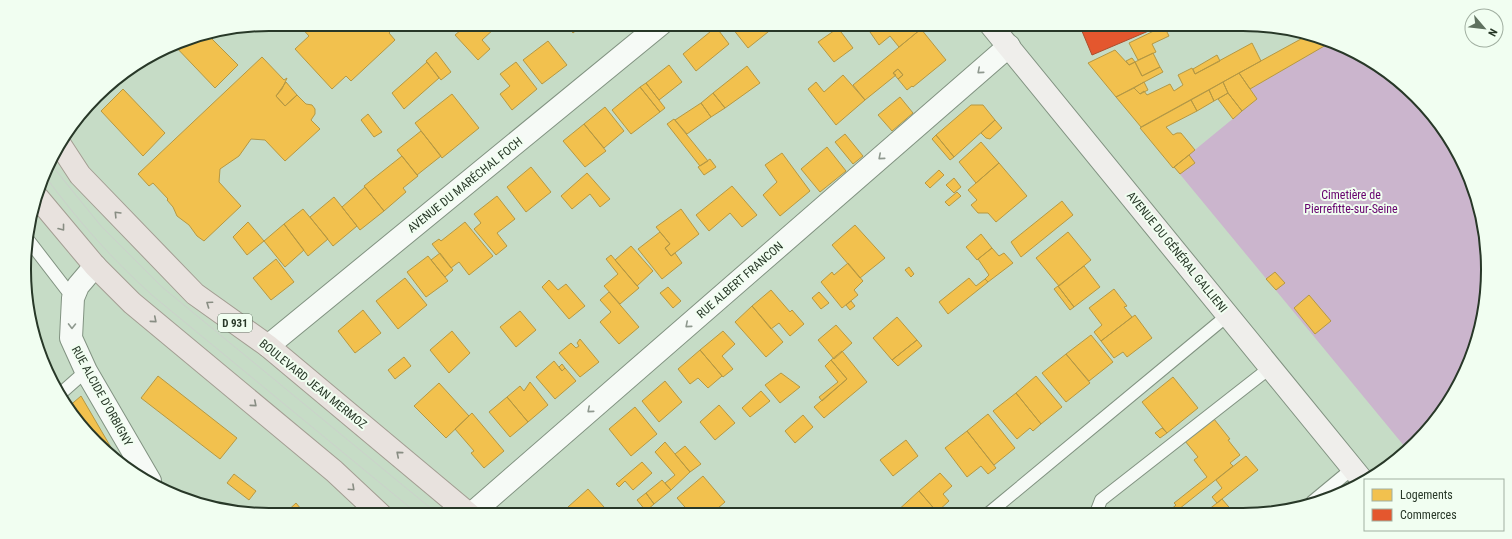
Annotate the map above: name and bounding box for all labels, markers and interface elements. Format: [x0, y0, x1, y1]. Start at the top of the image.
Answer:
north arrow [1464, 8, 1504, 48]
text: N [1485, 26, 1500, 39]
one-way arrow [977, 67, 984, 74]
street label: AVENUE DU MARÉCHAL FOCH [404, 134, 525, 236]
one-way arrow [879, 152, 886, 159]
street label: AVENUE DU GÉNÉRAL GALLIENI [1124, 188, 1231, 315]
park label: Cimetière de Pierrefitte-sur-Seine [1304, 188, 1398, 216]
one-way arrow [114, 211, 122, 219]
one-way arrow [58, 224, 65, 231]
street label: RUE ALBERT FRANCON [694, 239, 786, 321]
one-way arrow [207, 302, 214, 309]
road number: D 931 [218, 314, 252, 332]
one-way arrow [149, 316, 156, 323]
one-way arrow [686, 320, 693, 327]
one-way arrow [68, 323, 76, 329]
street label: BOULEVARD JEAN MERMOZ [257, 336, 369, 432]
street label: RUE ALCIDE D'ORBIGNY [69, 344, 136, 449]
one-way arrow [249, 399, 256, 406]
one-way arrow [588, 406, 595, 413]
one-way arrow [396, 452, 404, 459]
legend [1364, 479, 1504, 531]
one-way arrow [347, 483, 355, 491]
text: Logements [1400, 488, 1453, 502]
text: Commerces [1400, 508, 1457, 522]

